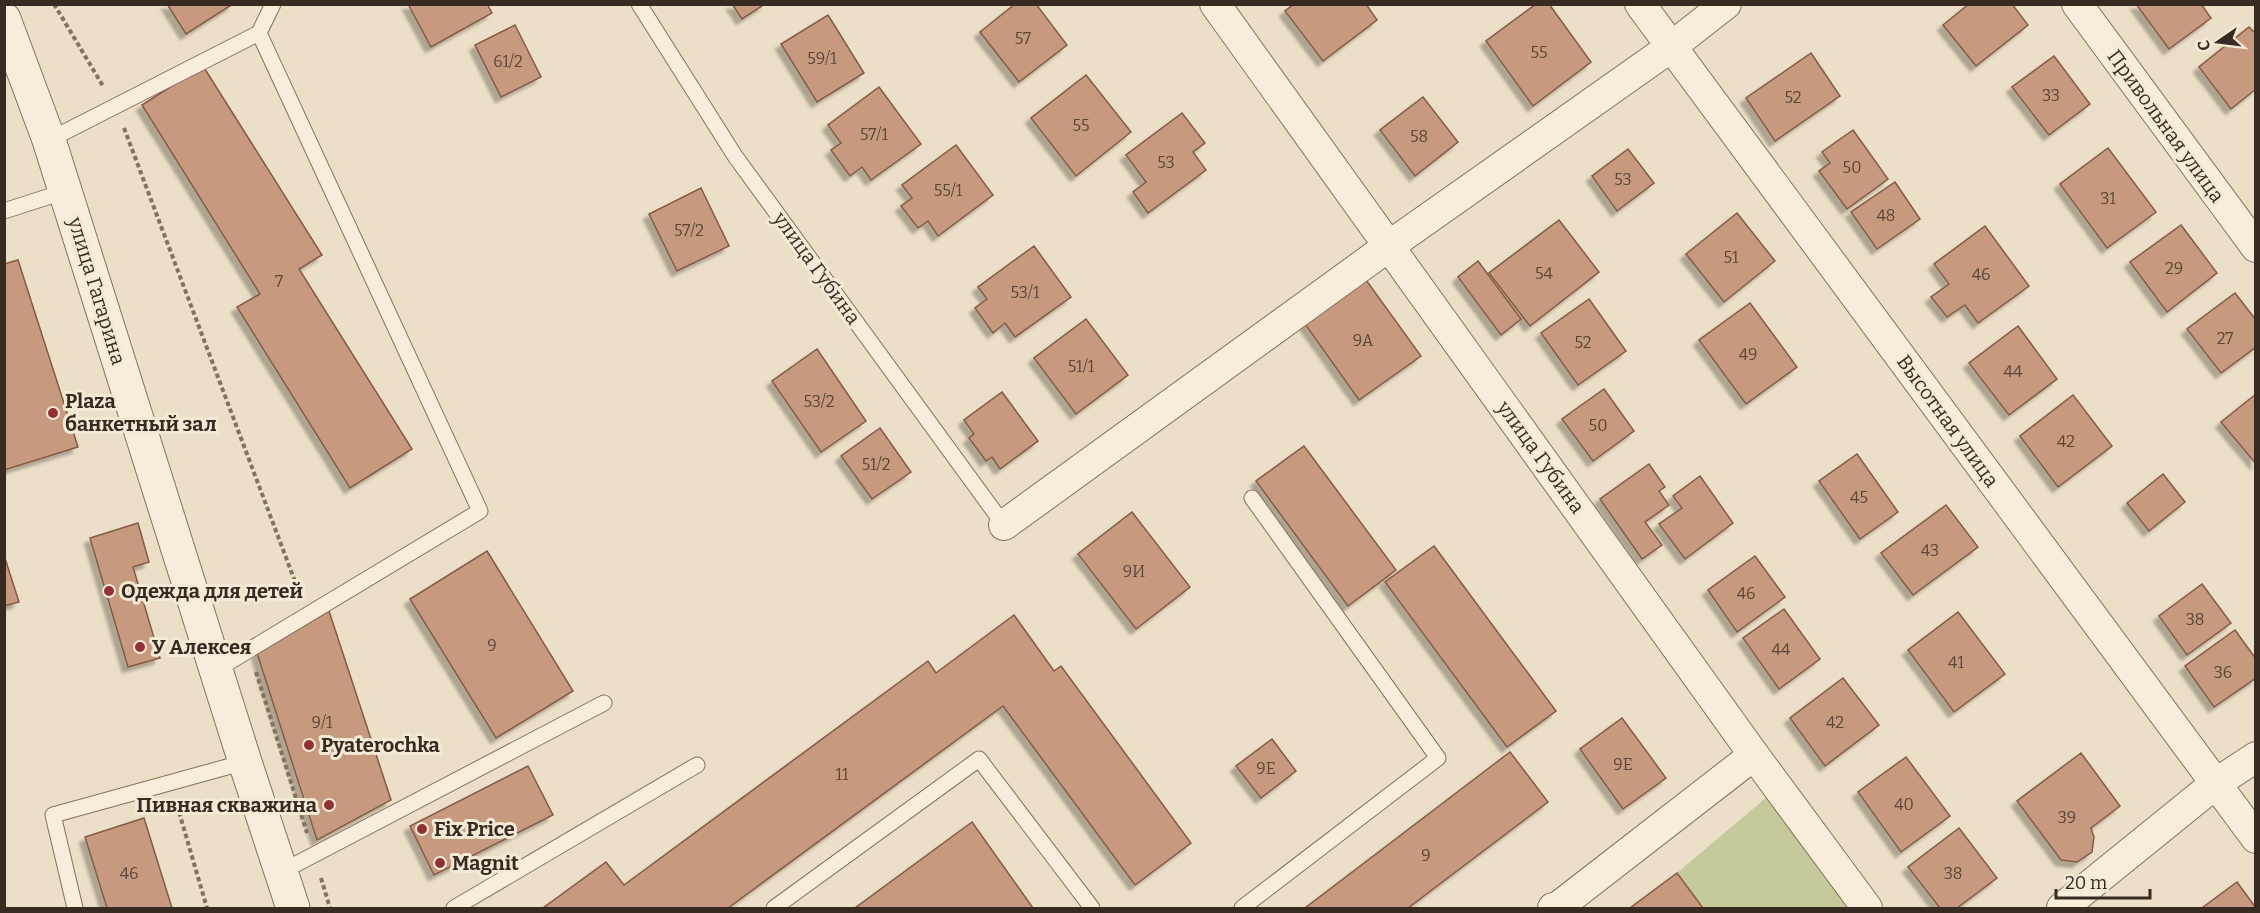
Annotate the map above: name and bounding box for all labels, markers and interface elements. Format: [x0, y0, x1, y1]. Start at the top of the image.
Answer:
north arrow [2188, 12, 2248, 72]
house number: 57 [1015, 29, 1031, 48]
text: С [2193, 38, 2214, 53]
house number: 55 [1530, 43, 1548, 62]
street label: Привольная улица [2102, 45, 2230, 207]
house number: 59/1 [807, 49, 837, 68]
house number: 61/2 [493, 52, 523, 71]
house number: 33 [2042, 86, 2060, 105]
house number: 52 [1785, 88, 1801, 107]
house number: 55 [1072, 116, 1090, 135]
house number: 57/1 [860, 125, 888, 144]
house number: 58 [1410, 127, 1428, 146]
house number: 53 [1157, 153, 1175, 172]
house number: 50 [1843, 158, 1861, 177]
house number: 53 [1614, 170, 1632, 189]
house number: 55/1 [934, 181, 963, 200]
house number: 31 [2100, 189, 2116, 208]
street label: улица Губина [768, 206, 866, 329]
house number: 48 [1877, 206, 1895, 225]
street label: улица Гагарина [63, 213, 131, 368]
house number: 57/2 [674, 221, 704, 240]
house number: 51 [1724, 248, 1739, 267]
house number: 29 [2165, 259, 2183, 278]
house number: 54 [1535, 264, 1554, 283]
house number: 46 [1972, 265, 1990, 284]
house number: 7 [275, 272, 283, 291]
house number: 53/1 [1011, 283, 1040, 302]
house number: 27 [2217, 329, 2233, 348]
house number: 9А [1353, 331, 1374, 350]
house number: 52 [1575, 333, 1591, 352]
house number: 49 [1739, 345, 1757, 364]
street label: Высотная улица [1892, 350, 2004, 492]
house number: 51/1 [1068, 357, 1095, 376]
house number: 44 [2004, 362, 2023, 381]
place label: Plaza банкетный зал [65, 389, 217, 436]
house number: 53/2 [803, 392, 835, 411]
street label: улица Губина [1492, 395, 1590, 518]
marker: Plaza банкетный зал [46, 406, 60, 420]
house number: 50 [1589, 416, 1607, 435]
house number: 42 [2057, 432, 2075, 451]
house number: 51/2 [862, 455, 890, 474]
house number: 45 [1850, 488, 1868, 507]
house number: 43 [1921, 541, 1939, 560]
house number: 9И [1123, 562, 1145, 581]
place label: Одежда для детей [121, 579, 303, 603]
marker: Одежда для детей [102, 584, 116, 598]
house number: 46 [1737, 584, 1755, 603]
house number: 38 [2186, 610, 2204, 629]
place label: У Алексея [152, 635, 251, 659]
house number: 9 [487, 636, 497, 655]
marker: У Алексея [133, 640, 147, 654]
house number: 44 [1772, 640, 1791, 659]
house number: 41 [1948, 653, 1964, 672]
house number: 36 [2214, 663, 2232, 682]
house number: 9/1 [312, 713, 333, 732]
house number: 42 [1826, 713, 1844, 732]
place label: Pyaterochka [321, 733, 440, 757]
marker: Pyaterochka [302, 738, 316, 752]
house number: 9Е [1613, 755, 1633, 774]
house number: 9Е [1256, 759, 1276, 778]
house number: 11 [836, 765, 849, 784]
place label: Пивная скважина [137, 793, 317, 817]
house number: 40 [1894, 795, 1914, 814]
marker: Пивная скважина [322, 798, 336, 812]
house number: 39 [2058, 808, 2076, 827]
place label: Fix Price [434, 817, 515, 841]
marker: Fix Price [415, 822, 429, 836]
house number: 9 [1421, 846, 1431, 865]
place label: Magnit [452, 851, 519, 875]
marker: Magnit [433, 856, 447, 870]
scale bar [2056, 862, 2150, 900]
house number: 46 [120, 864, 138, 883]
house number: 38 [1944, 864, 1962, 883]
text: 20 m [2065, 872, 2107, 894]

